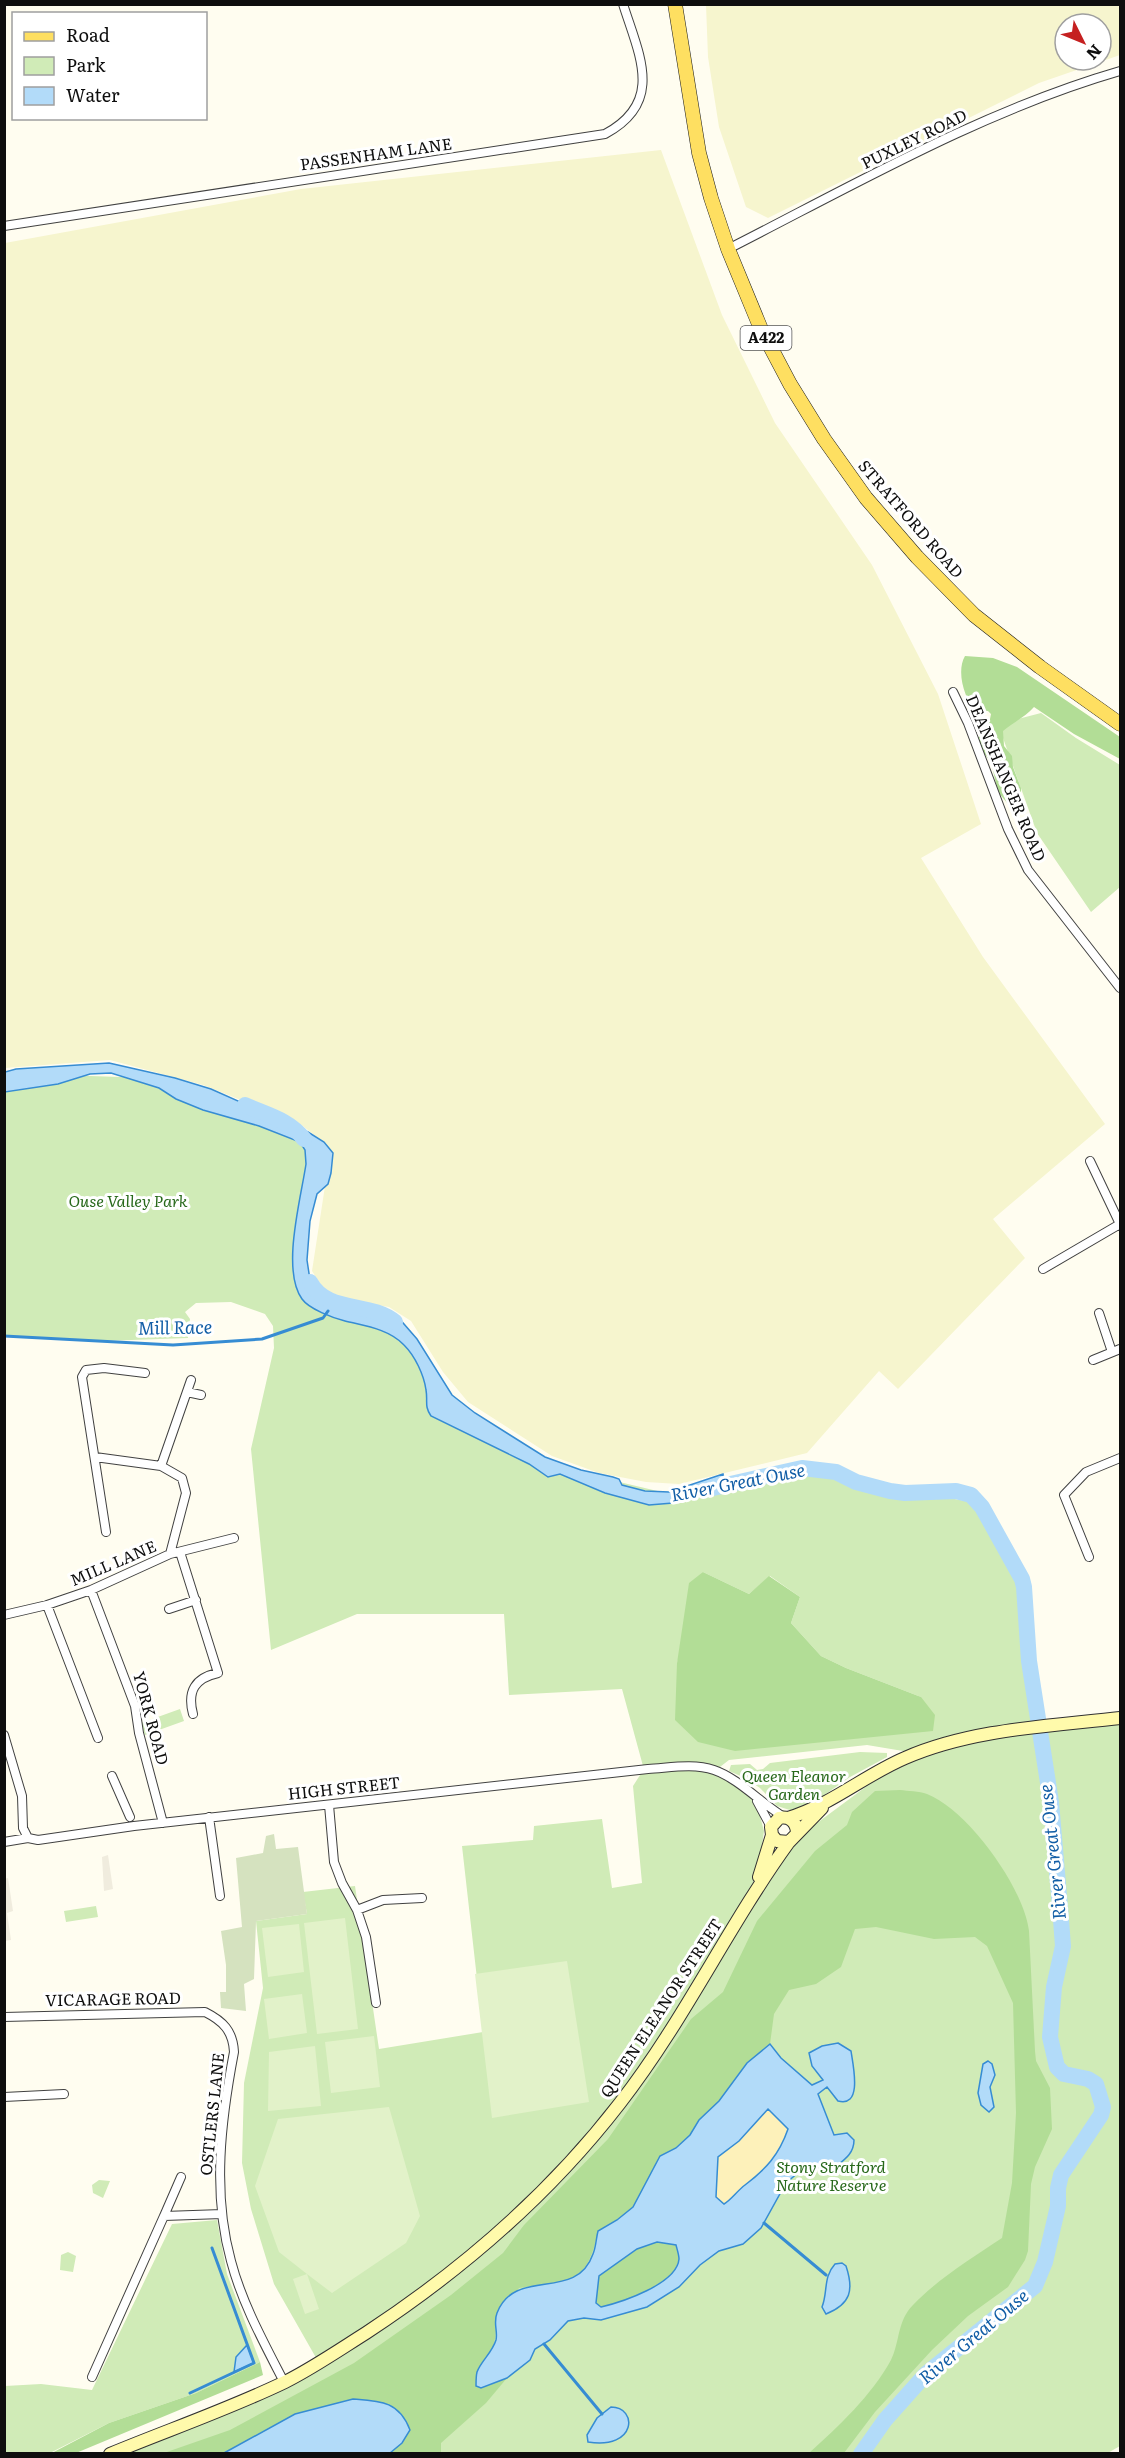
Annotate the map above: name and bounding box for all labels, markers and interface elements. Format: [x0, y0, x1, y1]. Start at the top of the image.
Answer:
legend [12, 12, 207, 120]
north arrow [1053, 12, 1113, 72]
text: Road [66, 21, 110, 48]
text: N [1081, 40, 1108, 66]
text: Park [66, 51, 107, 78]
text: Water [66, 81, 120, 108]
street label: PUXLEY ROAD [857, 102, 971, 174]
street label: PASSENHAM LANE [298, 130, 453, 176]
road number: A422 [740, 326, 792, 350]
street label: STRATFORD ROAD [854, 454, 970, 583]
street label: DEANSHANGER ROAD [961, 691, 1053, 865]
park label: Ouse Valley Park [68, 1188, 188, 1212]
water label: Mill Race [137, 1312, 213, 1341]
water label: River Great Ouse [668, 1455, 807, 1508]
street label: MILL LANE [66, 1533, 159, 1591]
street label: YORK ROAD [128, 1668, 176, 1767]
park label: Queen Eleanor Garden [742, 1763, 846, 1805]
street label: HIGH STREET [286, 1769, 402, 1805]
water label: River Great Ouse [1031, 1783, 1072, 1921]
street label: QUEEN ELEANOR STREET [593, 1913, 727, 2102]
street label: VICARAGE ROAD [45, 1985, 181, 2011]
street label: OSTLERS LANE [193, 2051, 229, 2176]
park label: Stony Stratford Nature Reserve [776, 2154, 887, 2196]
water label: River Great Ouse [912, 2282, 1034, 2390]

